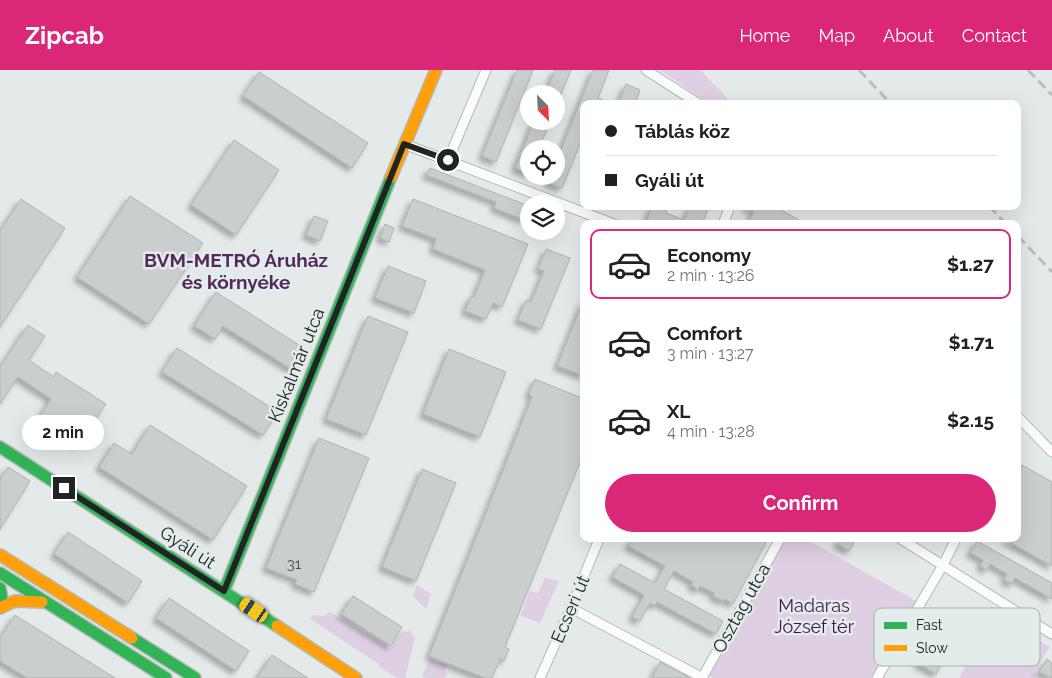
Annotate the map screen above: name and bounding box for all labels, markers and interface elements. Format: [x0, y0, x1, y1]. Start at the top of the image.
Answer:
text: Zipcab [25, 21, 104, 50]
text: Home [739, 25, 790, 46]
text: Map [818, 25, 855, 46]
text: About [883, 25, 934, 46]
text: Contact [962, 25, 1027, 46]
north arrow [520, 85, 565, 130]
map controls [520, 85, 565, 240]
text: Táblás köz [635, 120, 730, 142]
button: locate [520, 140, 565, 185]
route start [437, 149, 459, 171]
text: Gyáli út [635, 169, 704, 191]
button: layers [520, 195, 565, 240]
icon: car [607, 242, 652, 287]
text: Economy [667, 244, 751, 266]
district label: BVM-METRÓ Áruház és környéke [144, 249, 328, 293]
text: $1.27 [947, 253, 994, 275]
text: 2 min · 13:26 [667, 266, 755, 285]
street label: Kiskalmár utca [264, 305, 328, 425]
icon: car [607, 320, 652, 365]
text: Comfort [667, 322, 742, 344]
text: $1.71 [949, 331, 994, 353]
text: 3 min · 13:27 [667, 344, 754, 363]
icon: car [607, 398, 652, 443]
text: XL [667, 400, 690, 422]
text: $2.15 [947, 409, 994, 431]
callout: 2 min [23, 416, 105, 450]
text: 4 min · 13:28 [667, 422, 755, 441]
text: 2 min [42, 423, 84, 442]
button: Confirm [605, 474, 996, 532]
route end [53, 477, 75, 499]
street label: Gyáli út [156, 521, 220, 573]
house number: 31 [287, 555, 302, 573]
street label: Osztag utca [708, 560, 774, 656]
street label: Ecseri út [546, 572, 594, 646]
car [237, 595, 270, 625]
park label: Madaras József tér [774, 595, 855, 637]
legend [874, 608, 1040, 666]
text: Fast [916, 617, 943, 633]
text: Slow [916, 640, 948, 656]

